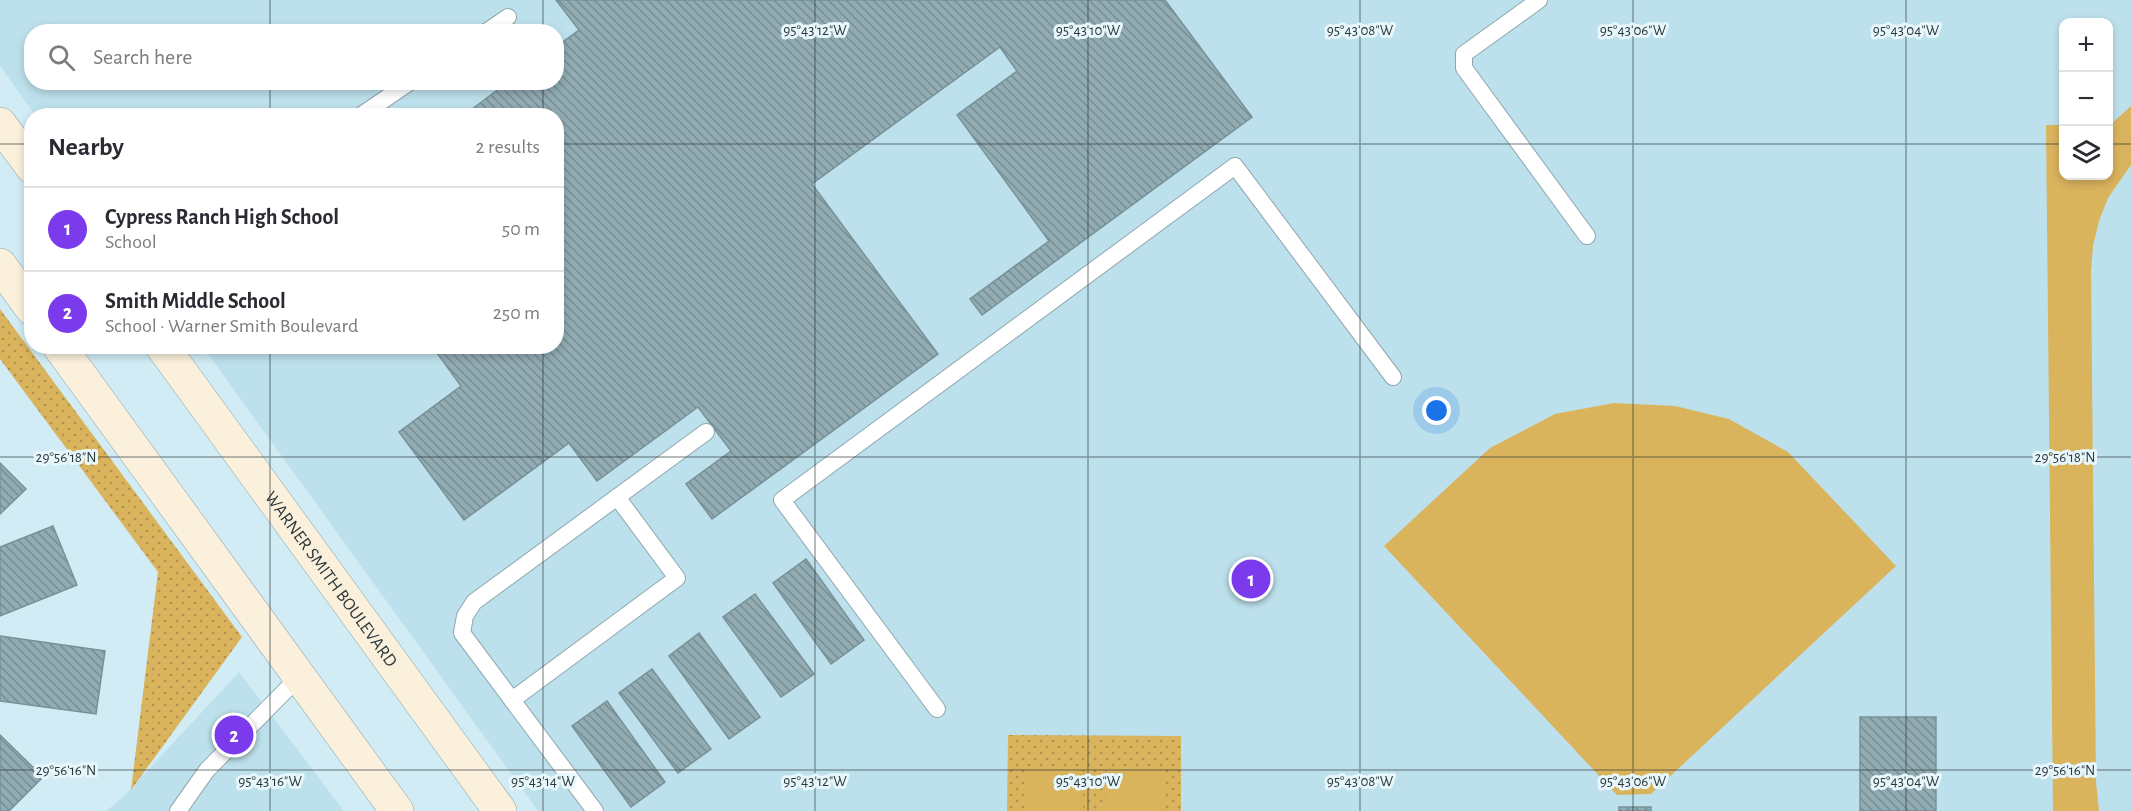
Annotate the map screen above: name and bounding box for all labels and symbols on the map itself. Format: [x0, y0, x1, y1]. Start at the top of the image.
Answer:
text: 95°43'12"W [783, 23, 847, 38]
text: 95°43'10"W [1056, 23, 1121, 38]
text: 95°43'08"W [1327, 23, 1394, 38]
text: 95°43'06"W [1600, 23, 1667, 38]
text: 95°43'04"W [1873, 23, 1940, 38]
your location [1422, 396, 1451, 425]
text: 29°56'18"N [36, 450, 96, 465]
text: 29°56'18"N [2035, 450, 2095, 465]
street label: WARNER SMITH BOULEVARD [261, 489, 400, 671]
pin: 1 [1232, 556, 1270, 602]
pin: 2 [214, 712, 254, 758]
text: 29°56'16"N [36, 763, 96, 778]
text: 29°56'16"N [2035, 763, 2095, 778]
text: 95°43'16"W [238, 774, 302, 789]
text: 95°43'14"W [511, 774, 575, 789]
text: 95°43'12"W [783, 774, 847, 789]
text: 95°43'10"W [1056, 774, 1121, 789]
text: 95°43'08"W [1327, 774, 1394, 789]
text: 95°43'06"W [1600, 774, 1667, 789]
text: 95°43'04"W [1873, 774, 1940, 789]

